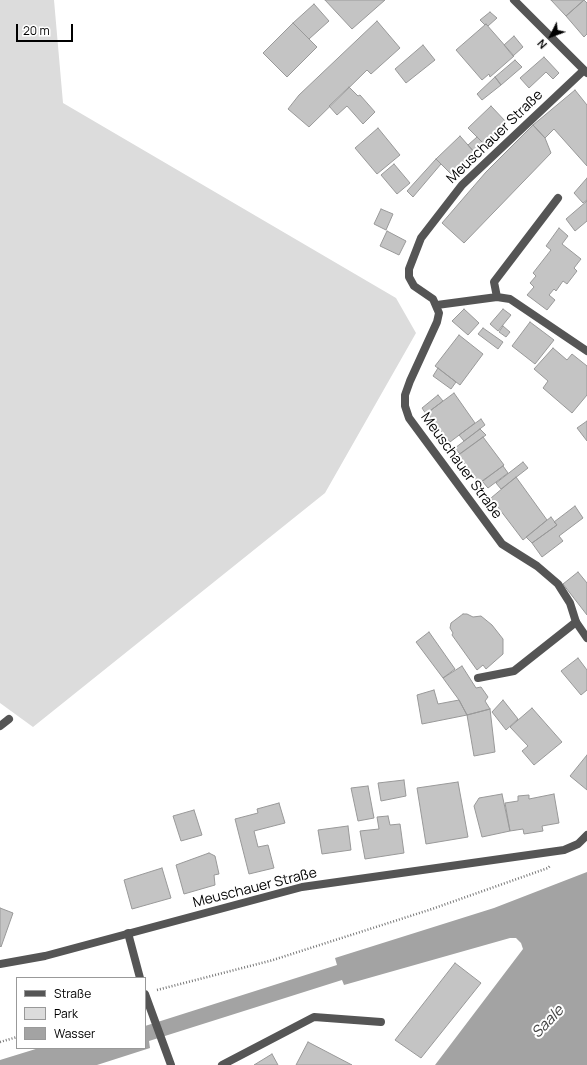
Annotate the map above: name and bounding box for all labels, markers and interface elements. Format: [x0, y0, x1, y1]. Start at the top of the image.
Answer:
scale bar [18, 16, 75, 42]
north arrow [531, 16, 571, 56]
text: 20 m [23, 22, 50, 39]
text: N [533, 36, 550, 52]
street label: Meuschauer Straße [443, 87, 547, 187]
street label: Meuschauer Straße [417, 410, 505, 522]
street label: Meuschauer Straße [191, 864, 319, 912]
legend [16, 977, 146, 1049]
text: Straße [54, 985, 91, 1002]
water label: Saale [528, 1002, 568, 1042]
text: Park [54, 1005, 78, 1022]
text: Wasser [54, 1025, 95, 1042]

